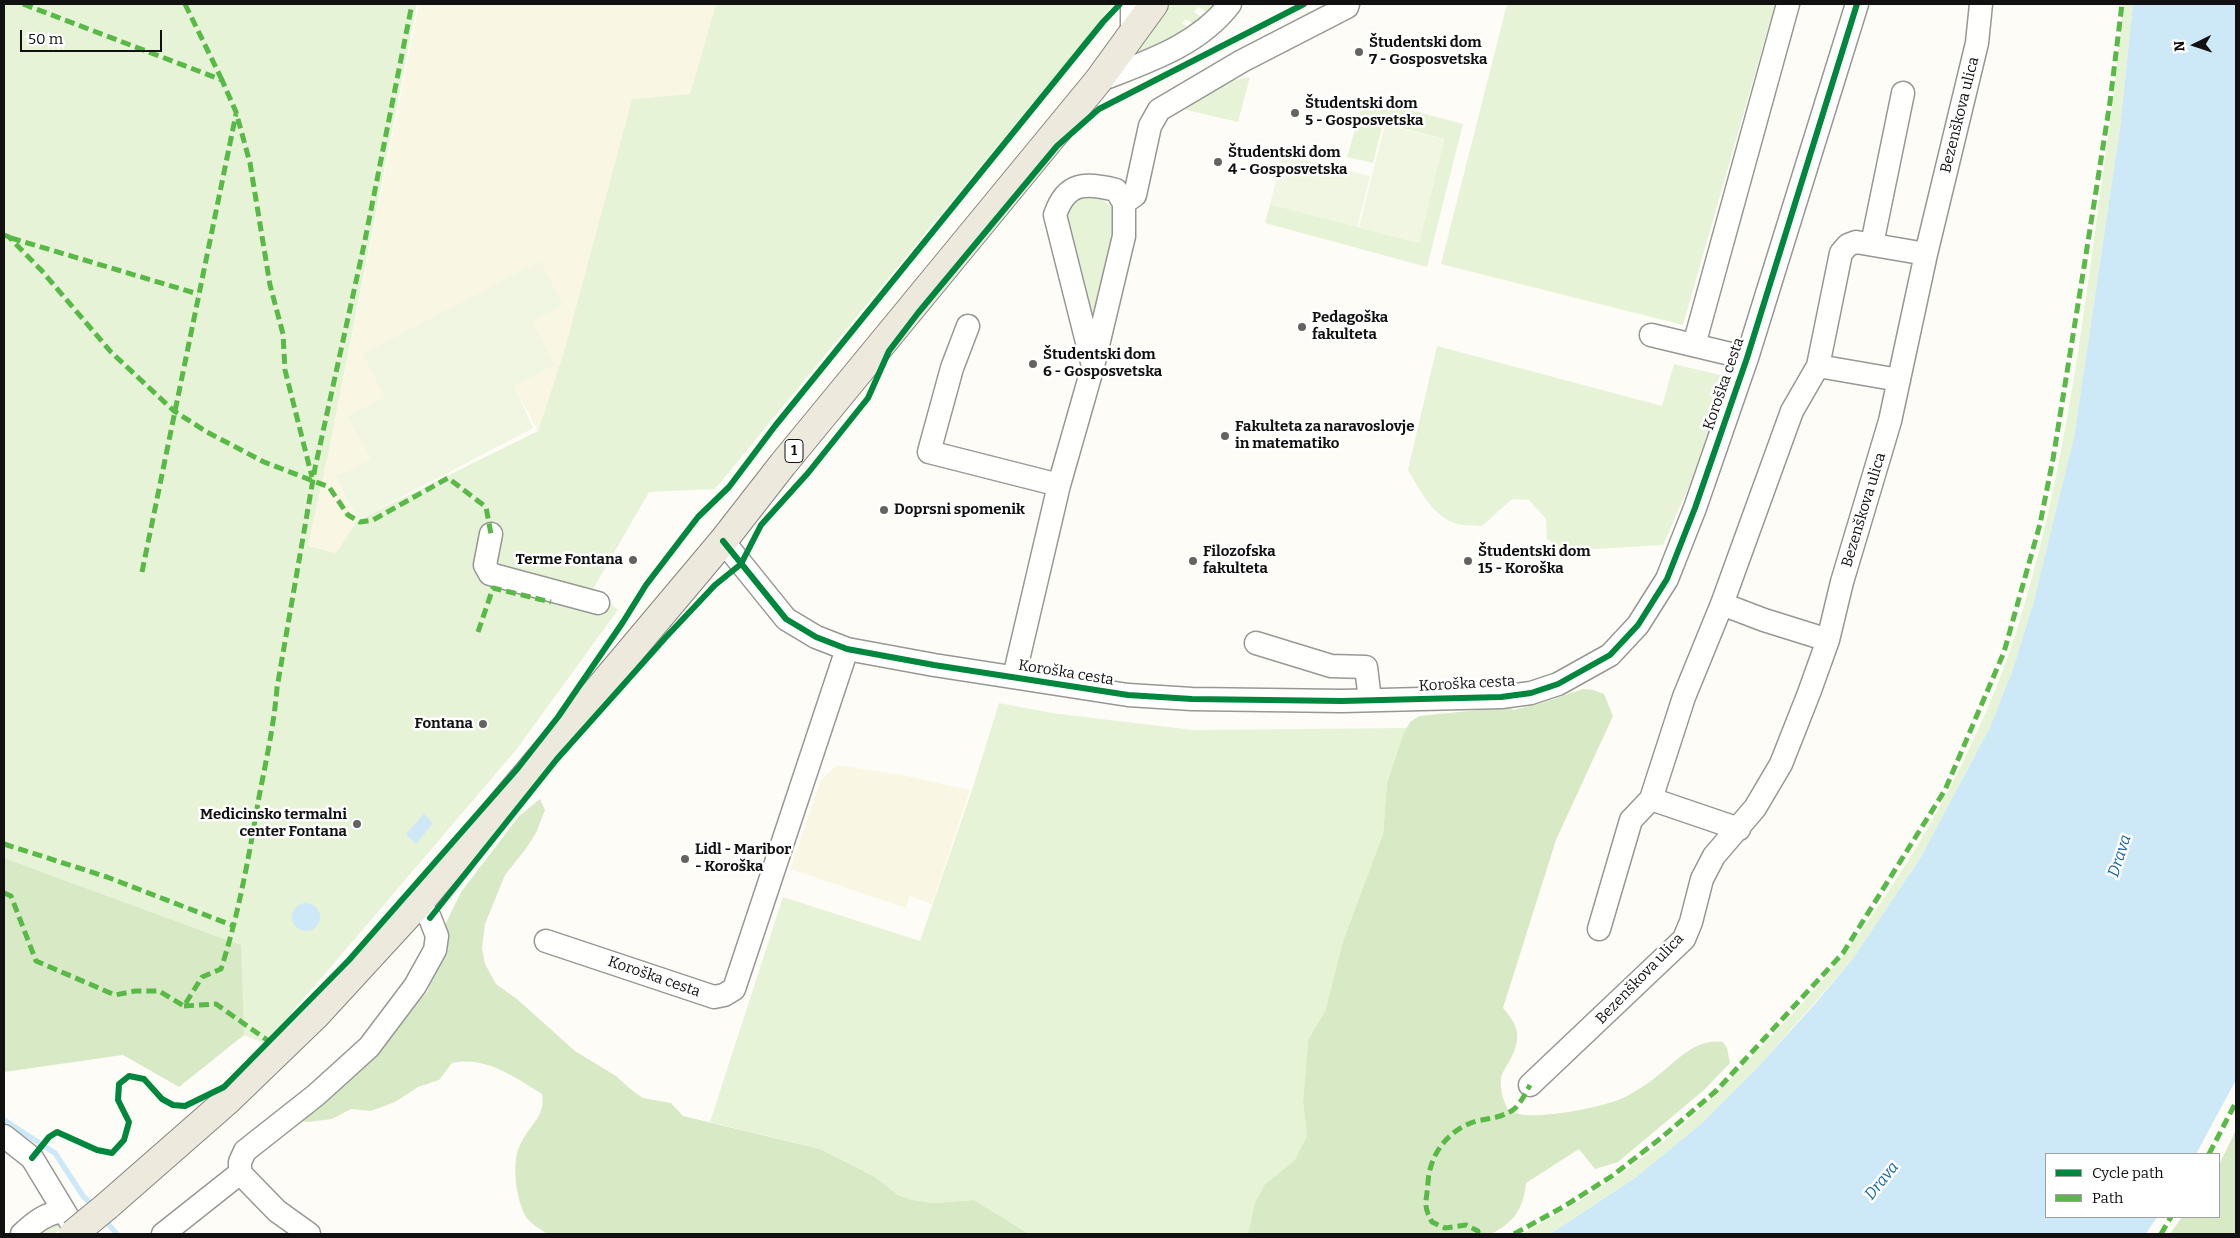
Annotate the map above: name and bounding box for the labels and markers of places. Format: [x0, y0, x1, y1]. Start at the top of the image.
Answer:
place label: Študentski dom 7 - Gosposvetska [1369, 34, 1487, 69]
marker: Študentski dom 7 - Gosposvetska [1353, 46, 1365, 58]
place label: Študentski dom 5 - Gosposvetska [1305, 95, 1423, 130]
marker: Študentski dom 5 - Gosposvetska [1289, 107, 1301, 119]
place label: Študentski dom 4 - Gosposvetska [1228, 144, 1347, 179]
marker: Študentski dom 4 - Gosposvetska [1212, 156, 1224, 168]
place label: Pedagoška fakulteta [1312, 309, 1388, 344]
marker: Pedagoška fakulteta [1296, 321, 1308, 333]
place label: Študentski dom 6 - Gosposvetska [1043, 346, 1162, 381]
marker: Študentski dom 6 - Gosposvetska [1027, 358, 1039, 370]
place label: Fakulteta za naravoslovje in matematiko [1235, 418, 1414, 453]
marker: Fakulteta za naravoslovje in matematiko [1219, 430, 1231, 442]
place label: Doprsni spomenik [894, 501, 1025, 519]
marker: Doprsni spomenik [878, 504, 890, 516]
place label: Filozofska fakulteta [1203, 543, 1276, 578]
place label: Študentski dom 15 - Koroška [1478, 543, 1591, 578]
place label: Terme Fontana [516, 551, 623, 569]
marker: Terme Fontana [627, 554, 639, 566]
marker: Filozofska fakulteta [1187, 555, 1199, 567]
marker: Študentski dom 15 - Koroška [1462, 555, 1474, 567]
place label: Fontana [415, 715, 473, 733]
marker: Fontana [477, 718, 489, 730]
place label: Medicinsko termalni center Fontana [200, 806, 347, 841]
marker: Medicinsko termalni center Fontana [351, 818, 363, 830]
place label: Lidl - Maribor - Koroška [695, 841, 791, 876]
marker: Lidl - Maribor - Koroška [679, 853, 691, 865]

